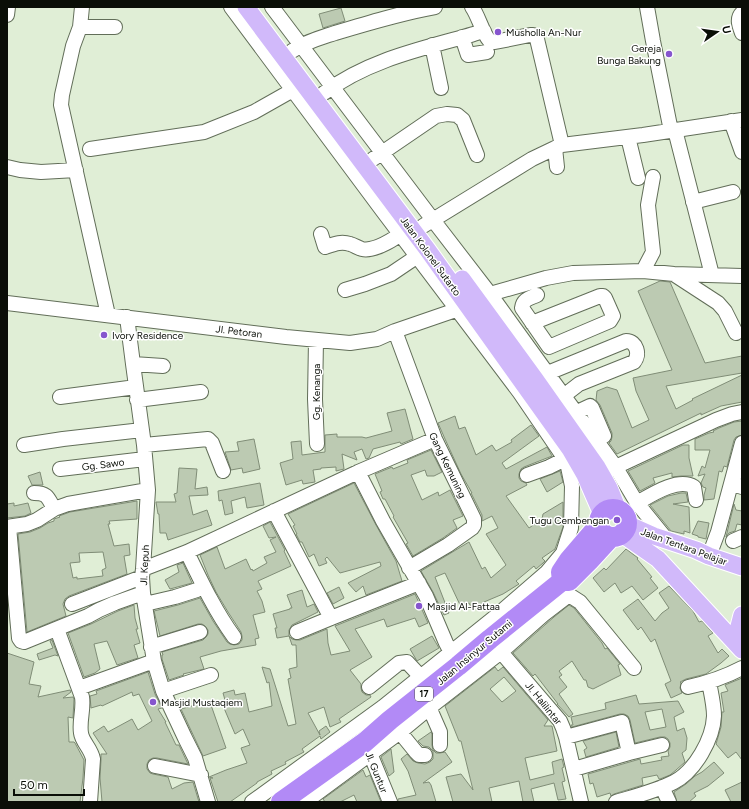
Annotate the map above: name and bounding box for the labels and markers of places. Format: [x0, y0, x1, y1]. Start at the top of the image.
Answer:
place label: Musholla An-Nur [506, 26, 582, 39]
marker: Musholla An-Nur [493, 27, 503, 37]
place label: Gereja Bunga Bakung [597, 42, 661, 67]
marker: Gereja Bunga Bakung [664, 49, 674, 59]
place label: Ivory Residence [112, 329, 184, 342]
marker: Ivory Residence [99, 330, 109, 340]
place label: Tugu Cembengan [530, 514, 609, 527]
marker: Tugu Cembengan [612, 515, 622, 525]
place label: Masjid Al-Fattaa [427, 600, 500, 613]
marker: Masjid Al-Fattaa [414, 601, 424, 611]
place label: Masjid Mustaqiem [161, 696, 242, 709]
marker: Masjid Mustaqiem [148, 697, 158, 707]

